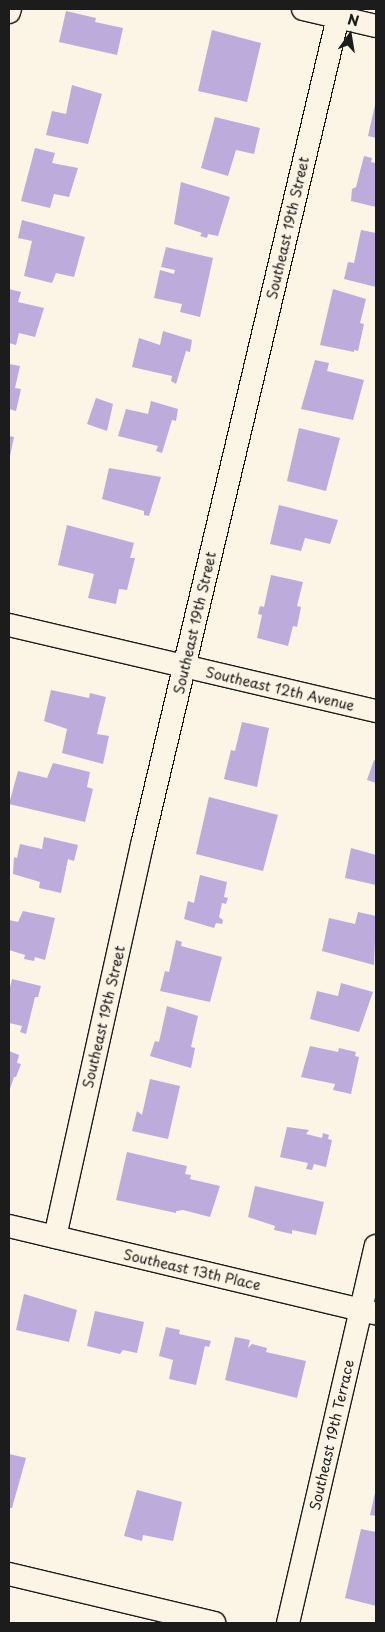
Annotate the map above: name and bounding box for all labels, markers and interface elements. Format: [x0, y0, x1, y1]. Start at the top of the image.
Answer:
text: N [346, 8, 361, 31]
north arrow [325, 10, 375, 60]
street label: Southeast 19th Street [263, 155, 313, 301]
street label: Southeast 19th Street [170, 550, 220, 696]
street label: Southeast 12th Avenue [203, 664, 357, 714]
street label: Southeast 19th Street [79, 944, 129, 1090]
street label: Southeast 13th Place [122, 1246, 262, 1294]
street label: Southeast 19th Terrace [306, 1358, 358, 1512]

